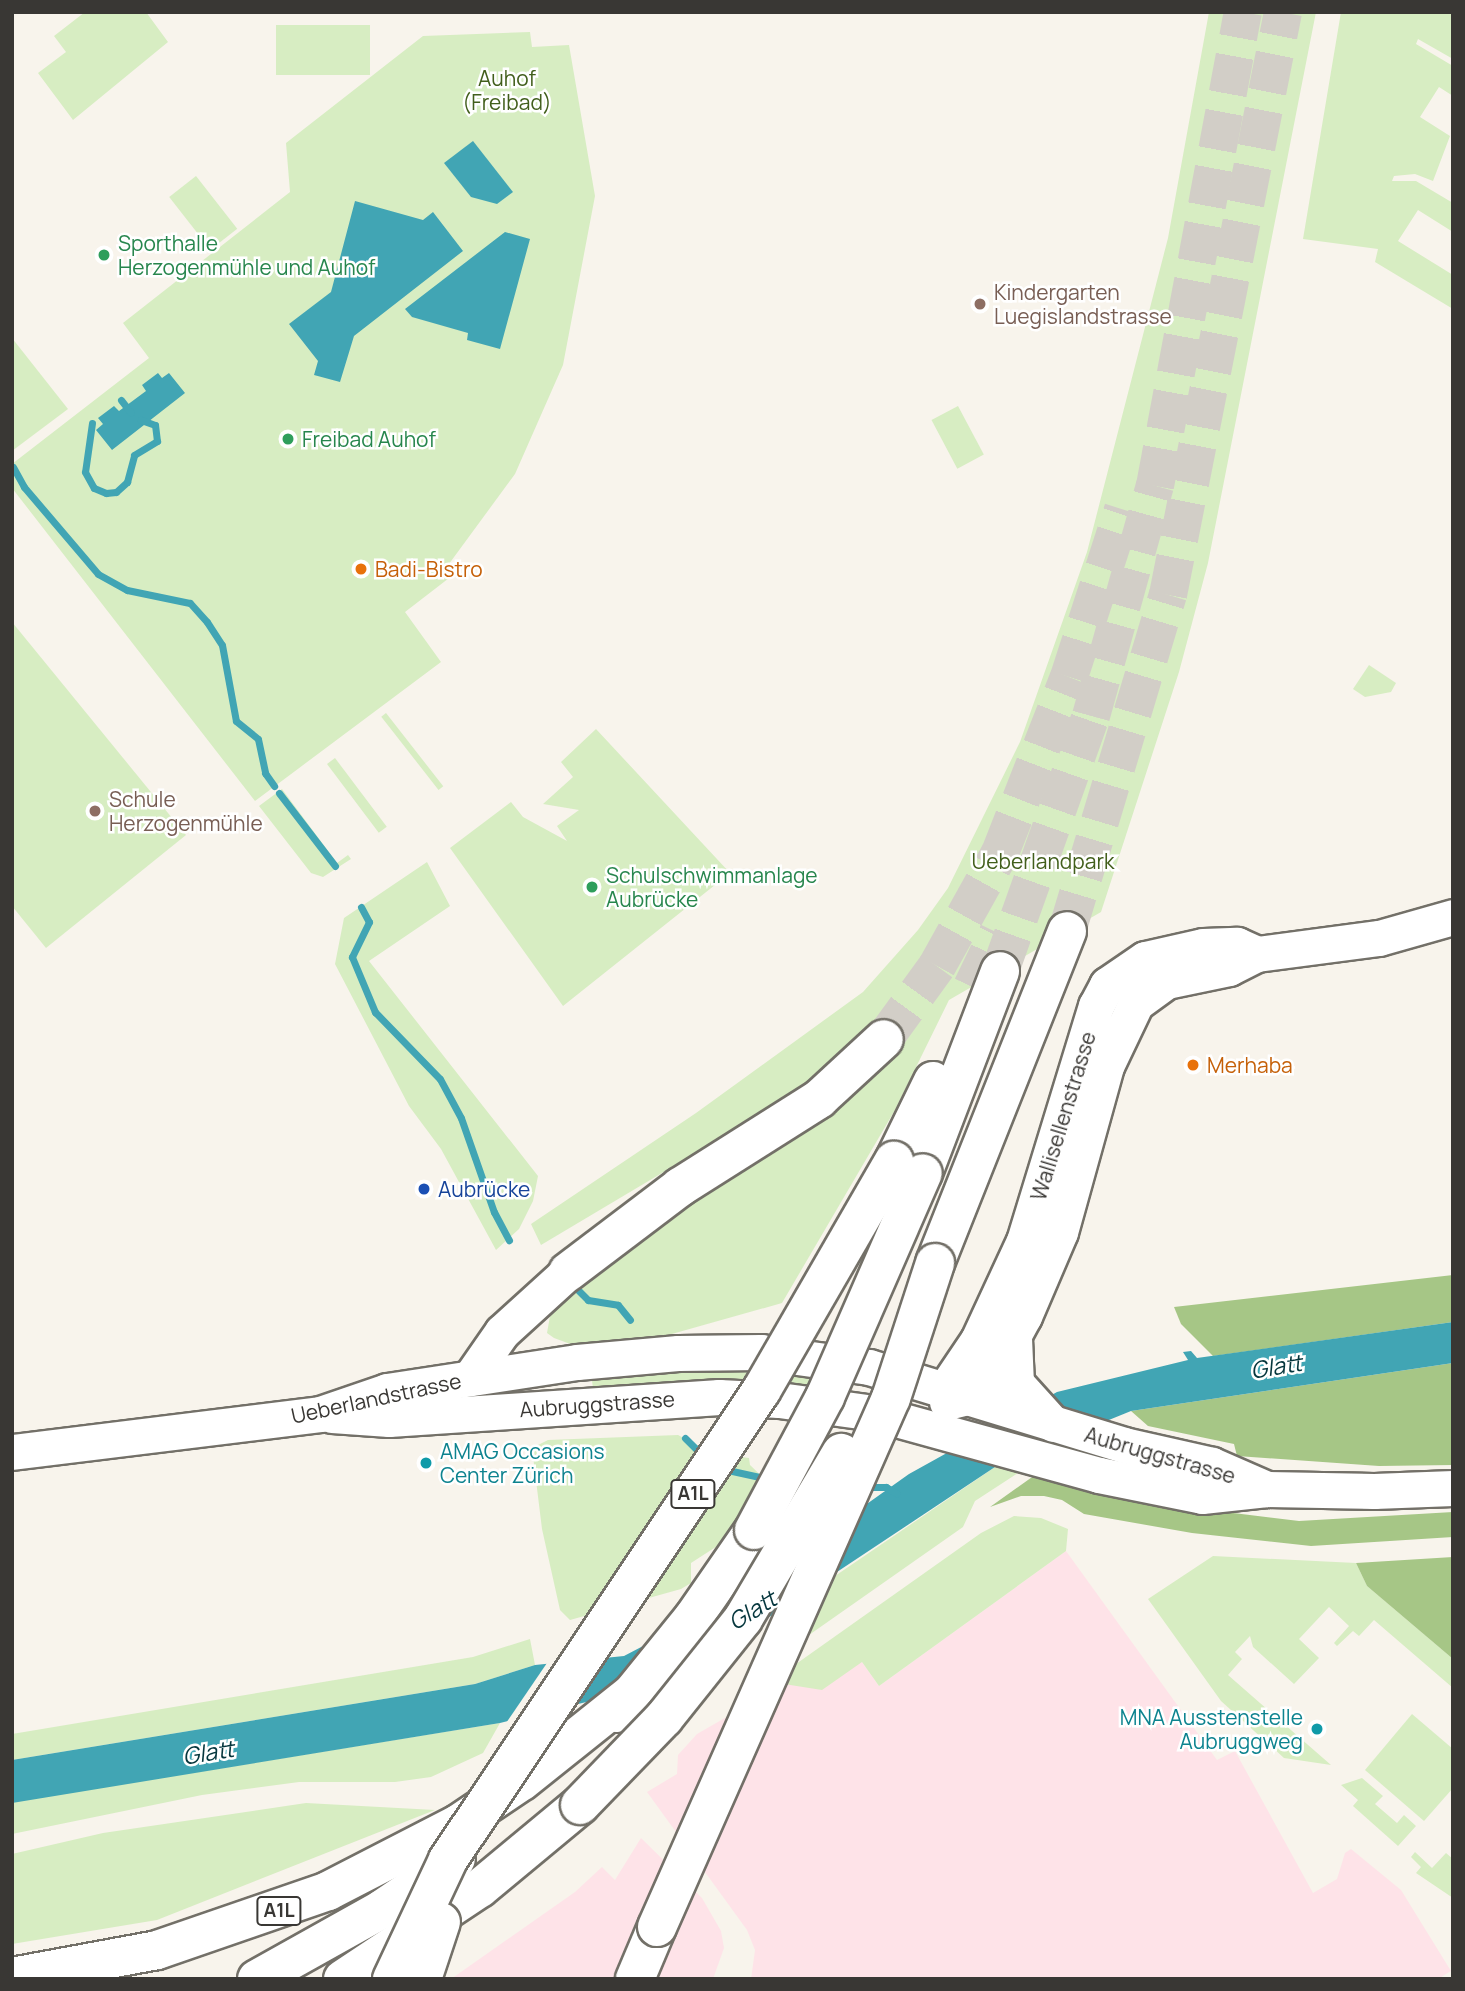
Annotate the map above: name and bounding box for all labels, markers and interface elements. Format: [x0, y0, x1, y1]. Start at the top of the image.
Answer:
park label: Auhof (Freibad) [462, 65, 552, 115]
place label: Sporthalle Herzogenmühle und Auhof [118, 230, 376, 280]
marker: Sporthalle Herzogenmühle und Auhof [96, 247, 112, 263]
place label: Kindergarten Luegislandstrasse [994, 279, 1172, 329]
marker: Kindergarten Luegislandstrasse [972, 296, 988, 312]
place label: Freibad Auhof [302, 426, 436, 452]
marker: Freibad Auhof [280, 431, 296, 447]
place label: Badi-Bistro [375, 556, 483, 582]
marker: Badi-Bistro [353, 561, 369, 577]
place label: Schule Herzogenmühle [109, 786, 263, 836]
marker: Schule Herzogenmühle [87, 803, 103, 819]
park label: Ueberlandpark [972, 848, 1114, 874]
place label: Schulschwimmanlage Aubrücke [606, 862, 818, 912]
marker: Schulschwimmanlage Aubrücke [584, 879, 600, 895]
street label: Wallisellenstrasse [1025, 1029, 1101, 1203]
place label: Merhaba [1207, 1052, 1293, 1078]
marker: Merhaba [1185, 1057, 1201, 1073]
place label: Aubrücke [438, 1176, 530, 1202]
marker: Aubrücke [416, 1181, 432, 1197]
water label: Glatt [1248, 1348, 1304, 1384]
street label: Ueberlandstrasse [289, 1368, 463, 1428]
street label: Aubruggstrasse [518, 1386, 676, 1422]
street label: Aubruggstrasse [1082, 1421, 1238, 1489]
place label: AMAG Occasions Center Zürich [440, 1438, 604, 1488]
marker: AMAG Occasions Center Zürich [418, 1455, 434, 1471]
road number: A1L [670, 1478, 716, 1510]
water label: Glatt [723, 1585, 781, 1635]
place label: MNA Ausstenstelle Aubruggweg [1120, 1704, 1303, 1754]
marker: MNA Ausstenstelle Aubruggweg [1309, 1721, 1325, 1737]
water label: Glatt [180, 1734, 236, 1770]
road number: A1L [256, 1896, 302, 1926]

